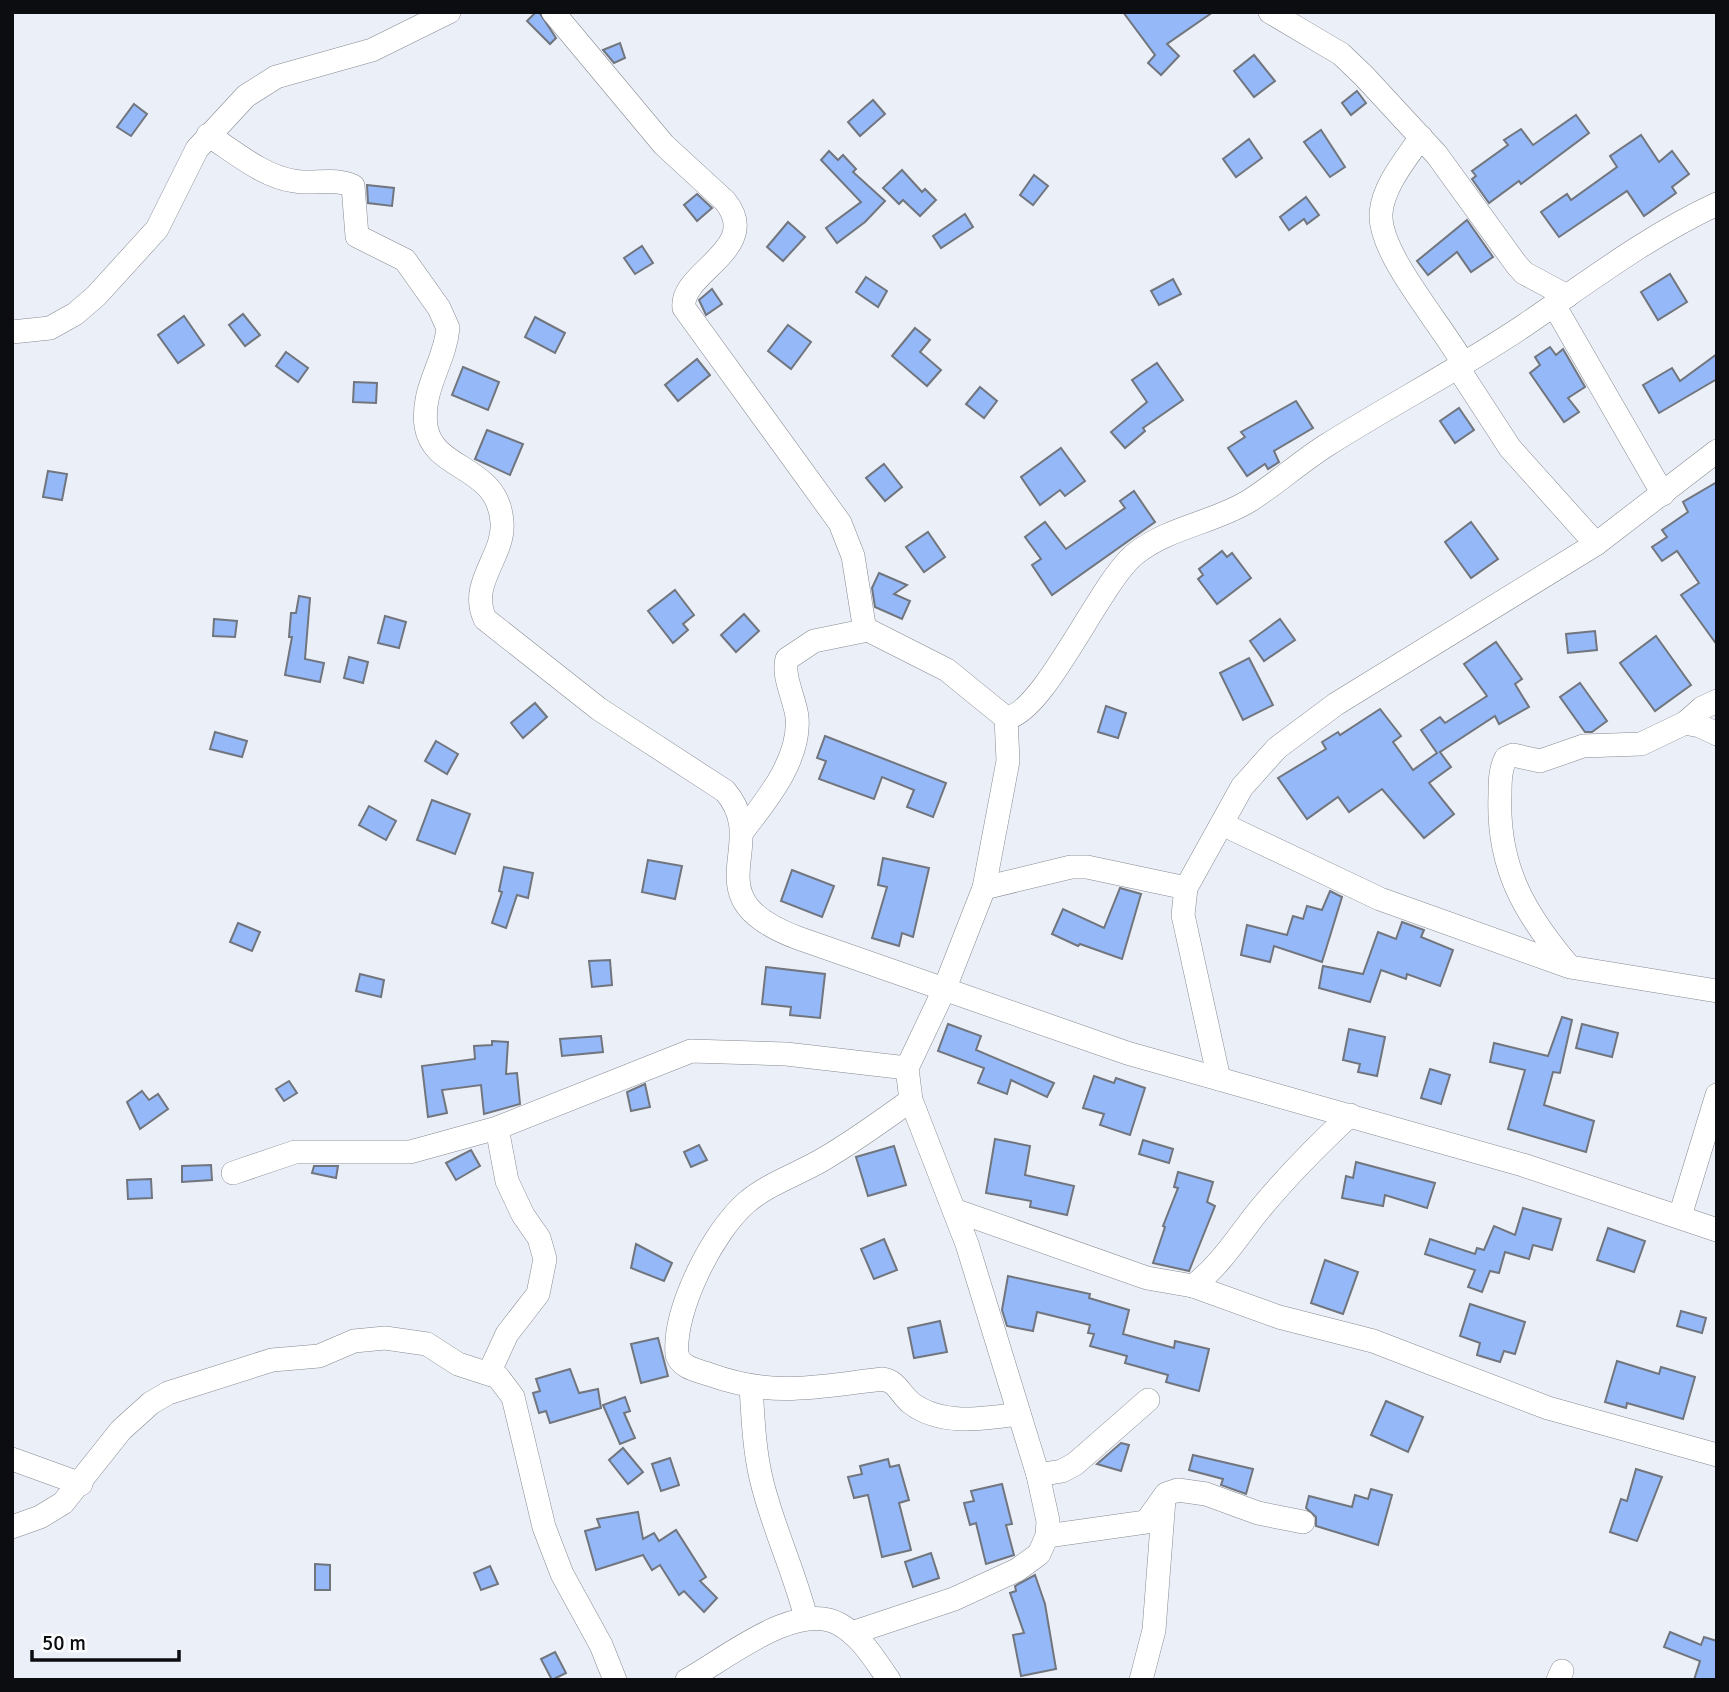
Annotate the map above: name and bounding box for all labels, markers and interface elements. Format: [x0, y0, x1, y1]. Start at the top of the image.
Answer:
scale bar [32, 1618, 178, 1662]
text: 50 m [42, 1630, 86, 1656]

